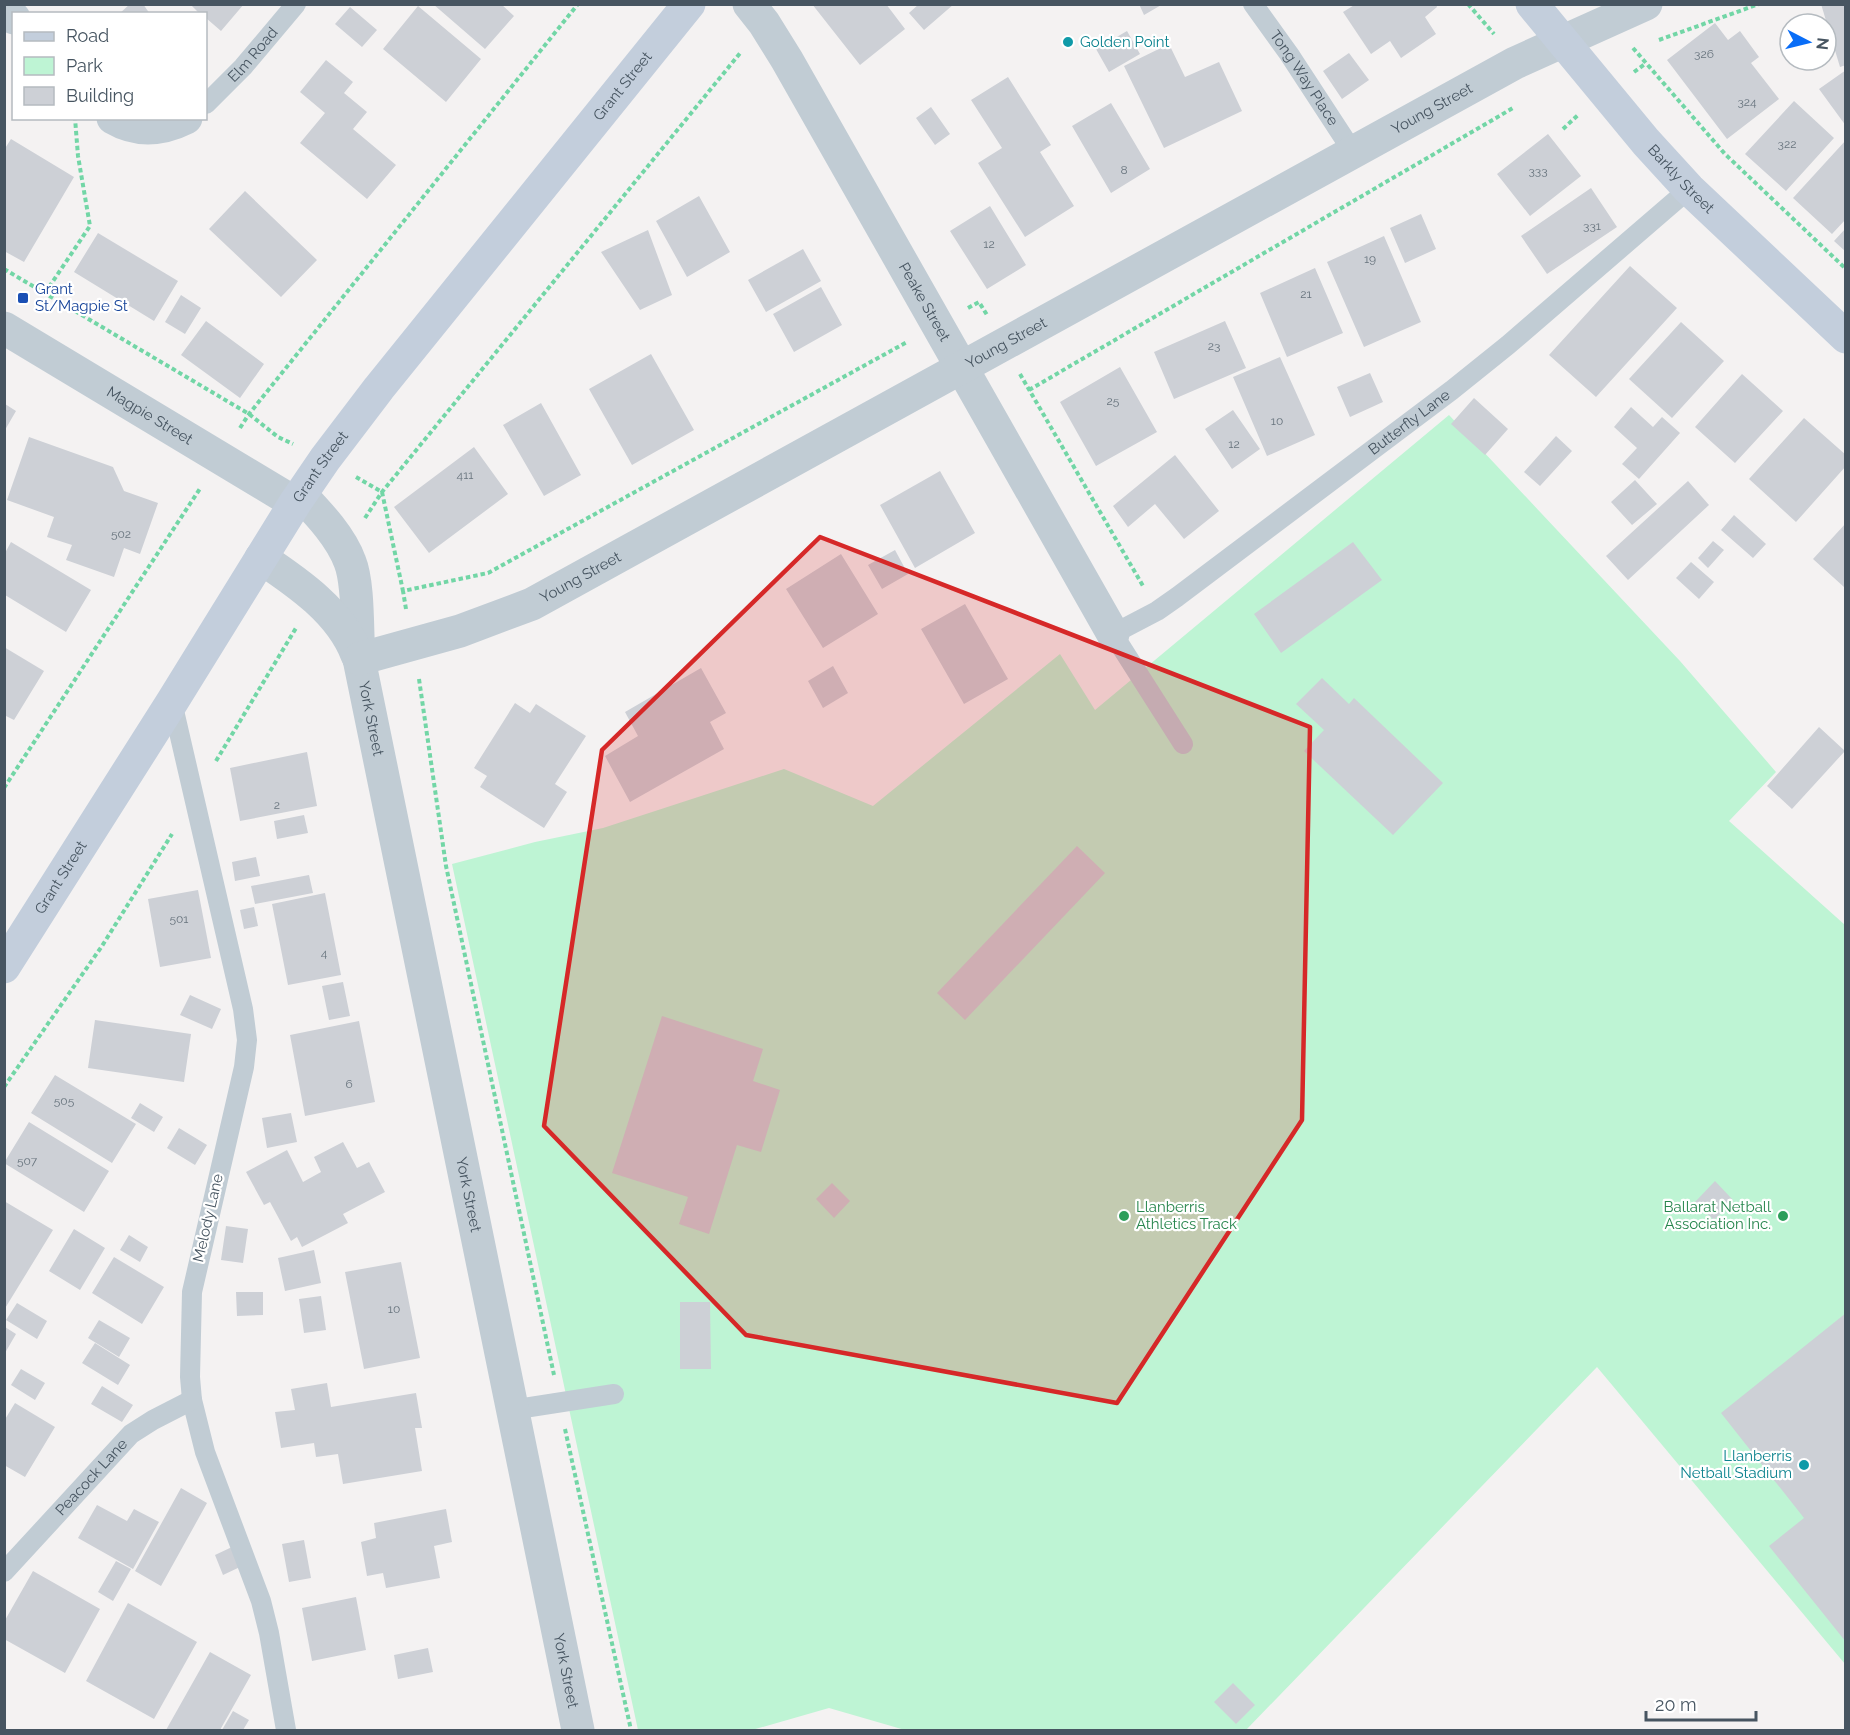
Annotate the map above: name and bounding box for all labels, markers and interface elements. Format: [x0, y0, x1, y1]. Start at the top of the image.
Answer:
legend [12, 12, 207, 120]
north arrow [1778, 12, 1838, 72]
street label: Elm Road [224, 24, 282, 86]
text: Road [66, 25, 109, 46]
street label: Tong Way Place [1266, 27, 1342, 129]
place label: Golden Point [1080, 33, 1170, 51]
marker: Golden Point [1061, 35, 1075, 49]
text: N [1812, 37, 1833, 51]
house number: 326 [1694, 47, 1714, 61]
street label: Grant Street [589, 48, 656, 124]
text: Park [66, 55, 103, 76]
street label: Young Street [1388, 79, 1476, 138]
text: Building [66, 85, 134, 106]
house number: 324 [1737, 95, 1757, 109]
house number: 322 [1778, 137, 1796, 151]
street label: Barkly Street [1644, 141, 1718, 217]
house number: 8 [1120, 163, 1128, 177]
house number: 333 [1528, 164, 1548, 178]
house number: 331 [1583, 219, 1601, 233]
house number: 12 [983, 237, 995, 251]
house number: 19 [1364, 252, 1376, 266]
street label: Peake Street [895, 259, 954, 345]
place label: Grant St/Magpie St [35, 280, 128, 315]
house number: 21 [1300, 287, 1312, 301]
marker: Grant St/Magpie St [16, 291, 30, 305]
street label: Young Street [963, 313, 1050, 373]
house number: 23 [1208, 339, 1220, 353]
street label: Magpie Street [103, 383, 196, 448]
street label: Butterfly Lane [1365, 386, 1454, 459]
house number: 25 [1107, 394, 1120, 408]
house number: 10 [1271, 414, 1283, 428]
street label: Grant Street [289, 428, 352, 506]
house number: 12 [1228, 437, 1240, 451]
house number: 411 [457, 468, 473, 482]
house number: 502 [111, 527, 131, 541]
street label: Young Street [537, 548, 624, 607]
street label: York Street [355, 679, 388, 758]
house number: 2 [274, 798, 280, 812]
street label: Grant Street [31, 837, 91, 917]
house number: 501 [169, 912, 189, 926]
house number: 4 [321, 946, 328, 960]
house number: 6 [345, 1077, 353, 1091]
house number: 505 [54, 1094, 75, 1108]
house number: 507 [17, 1154, 38, 1168]
street label: York Street [452, 1156, 485, 1234]
street label: Melody Lane [189, 1172, 227, 1264]
place label: Llanberris Athletics Track [1136, 1198, 1237, 1233]
place label: Ballarat Netball Association Inc. [1663, 1198, 1772, 1233]
marker: Llanberris Athletics Track [1117, 1209, 1131, 1223]
marker: Ballarat Netball Association Inc. [1776, 1209, 1790, 1223]
house number: 10 [388, 1302, 400, 1316]
street label: Peacock Lane [52, 1435, 131, 1519]
place label: Llanberris Netball Stadium [1680, 1447, 1792, 1482]
marker: Llanberris Netball Stadium [1797, 1458, 1811, 1472]
street label: York Street [549, 1632, 582, 1710]
scale bar [1646, 1684, 1756, 1722]
text: 20 m [1655, 1694, 1697, 1715]

